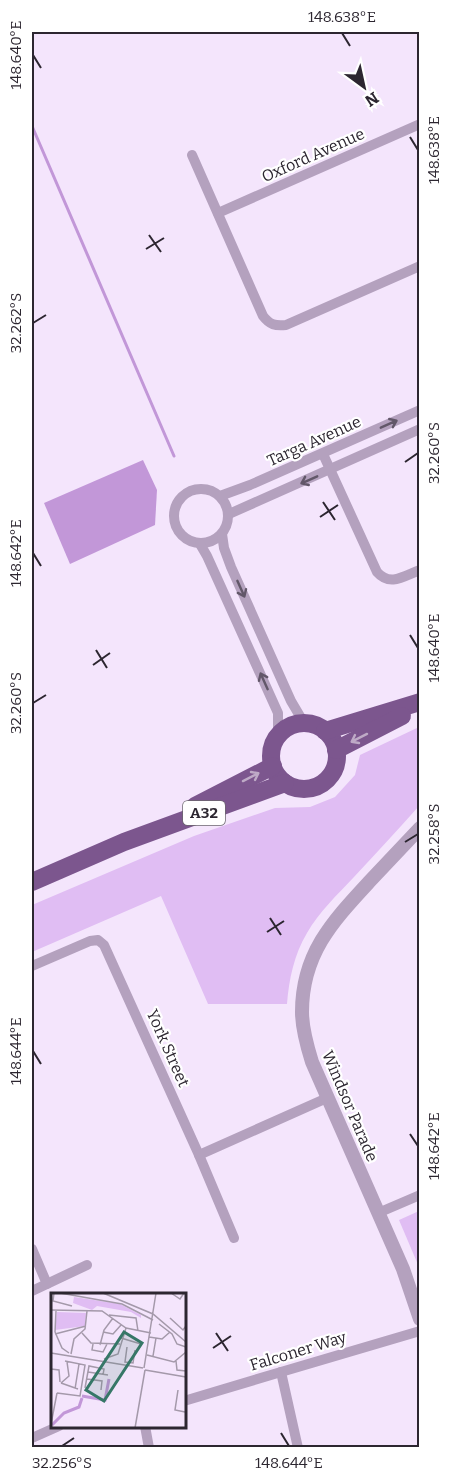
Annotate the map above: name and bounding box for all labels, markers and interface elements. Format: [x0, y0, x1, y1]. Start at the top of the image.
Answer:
text: 148.638°E [308, 8, 376, 26]
text: 148.640°E [7, 21, 25, 89]
north arrow [334, 57, 394, 117]
text: N [362, 88, 382, 110]
text: 148.638°E [425, 116, 443, 184]
street label: Oxford Avenue [259, 124, 367, 186]
text: 32.262°S [7, 293, 25, 353]
street label: Targa Avenue [264, 412, 364, 470]
one-way arrow [380, 417, 398, 429]
text: 32.260°S [425, 422, 443, 484]
one-way arrow [300, 474, 318, 486]
text: 148.642°E [7, 519, 25, 587]
one-way arrow [236, 579, 247, 598]
text: 148.640°E [425, 614, 443, 682]
text: 32.260°S [7, 672, 25, 734]
one-way arrow [257, 673, 269, 691]
one-way arrow [351, 733, 369, 744]
one-way arrow [241, 771, 259, 783]
road number: A32 [183, 801, 225, 825]
text: 32.258°S [425, 804, 443, 864]
street label: York Street [143, 1006, 194, 1090]
text: 148.644°E [7, 1017, 25, 1085]
street label: Windsor Parade [318, 1048, 382, 1164]
text: 148.642°E [425, 1112, 443, 1180]
inset map [51, 1293, 186, 1428]
street label: Falconer Way [247, 1327, 349, 1375]
text: 32.256°S [32, 1454, 92, 1472]
text: 148.644°E [255, 1454, 323, 1472]

